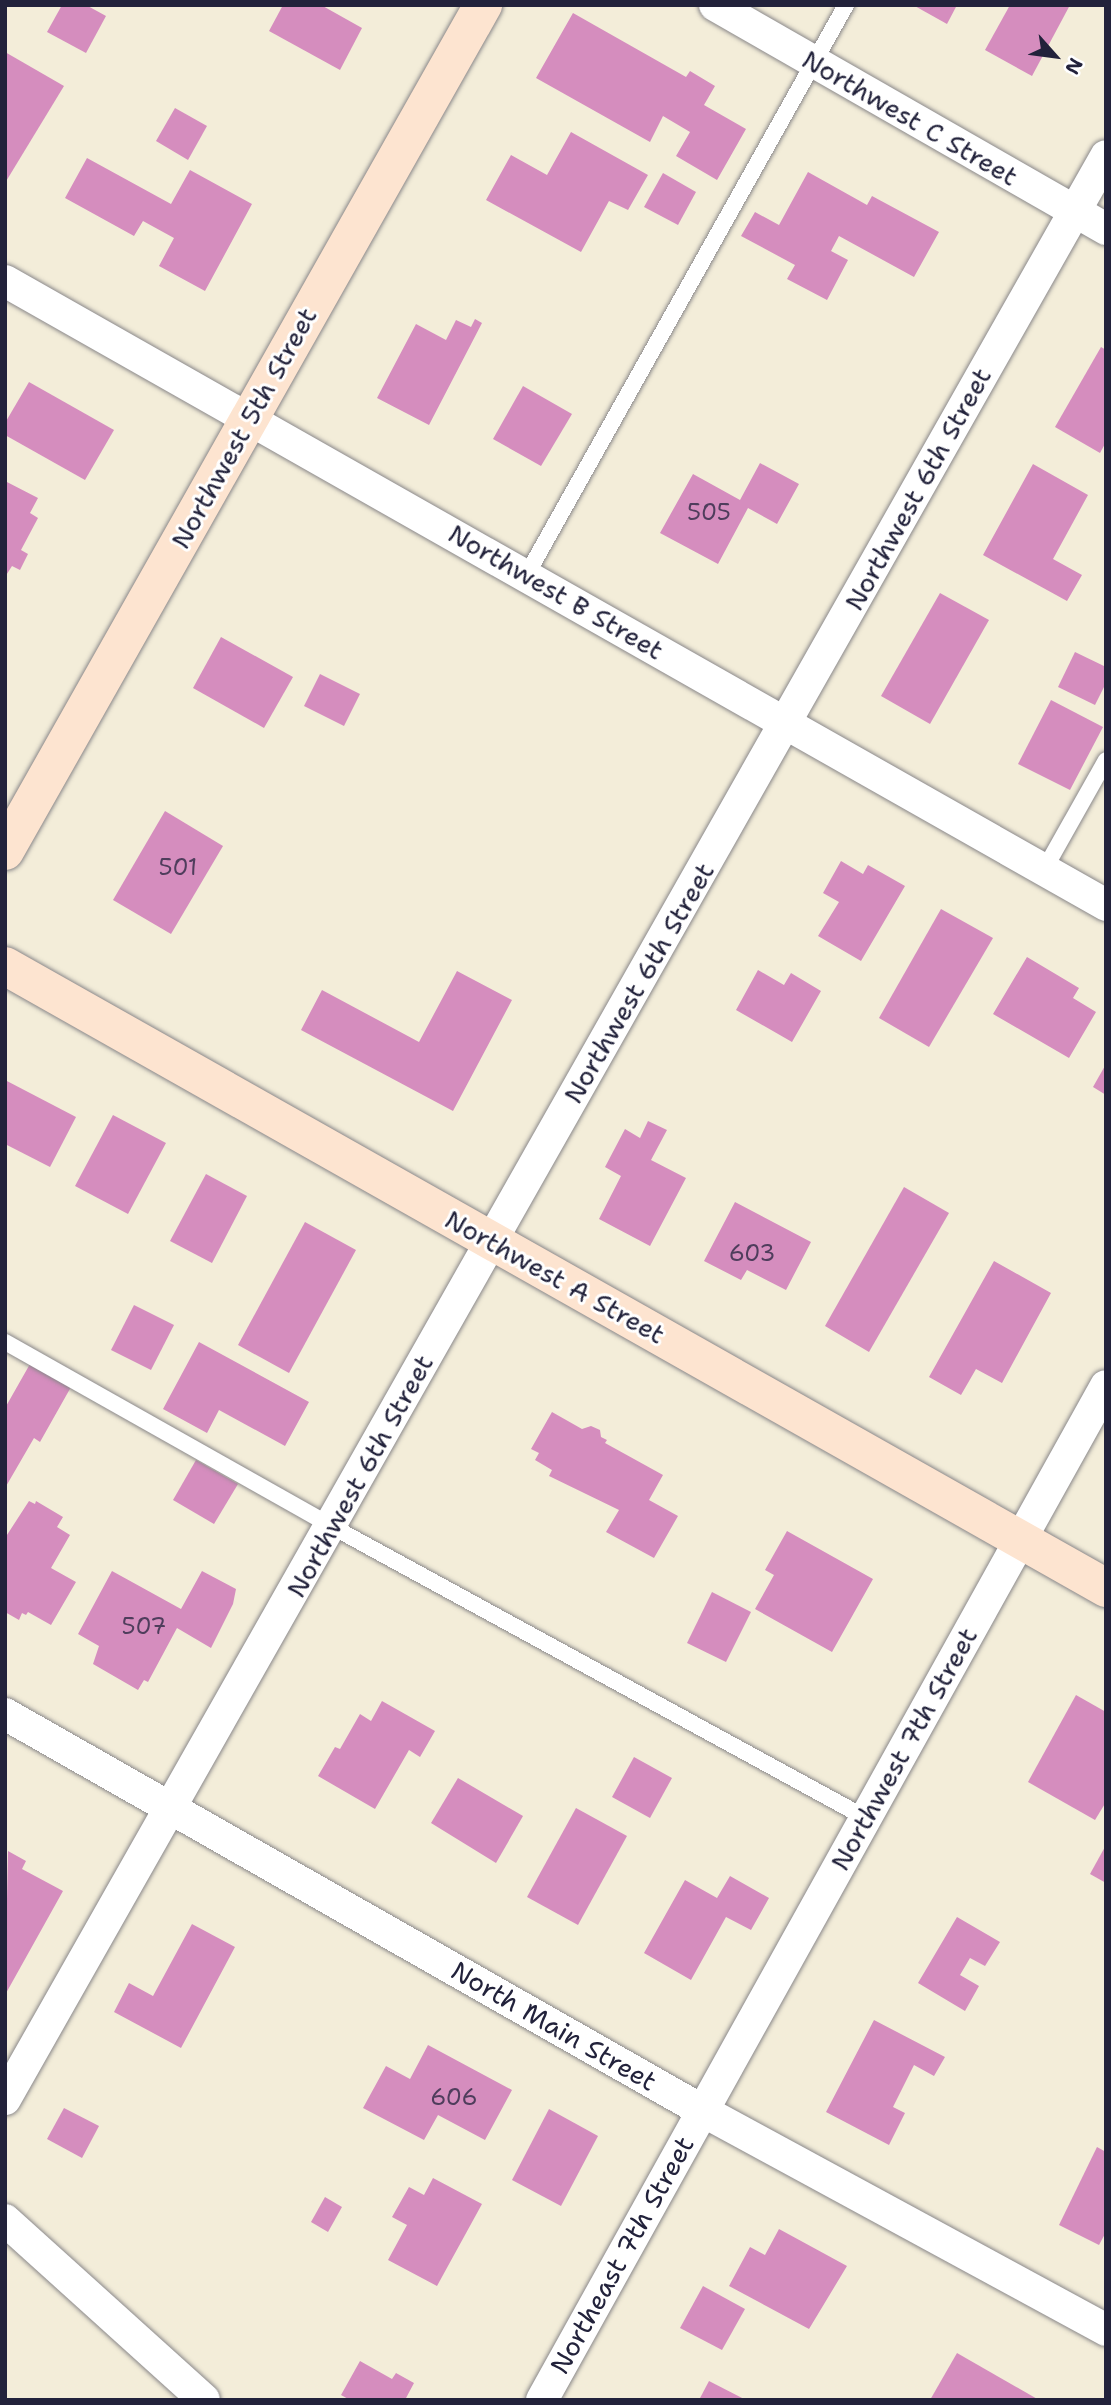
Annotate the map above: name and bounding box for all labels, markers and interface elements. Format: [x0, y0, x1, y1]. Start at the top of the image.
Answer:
north arrow [1020, 21, 1090, 91]
street label: Northwest C Street [797, 44, 1023, 192]
text: N [1059, 54, 1089, 79]
street label: Northwest 5th Street [165, 302, 323, 554]
street label: Northwest 6th Street [838, 362, 998, 616]
house number: 505 [687, 498, 731, 526]
street label: Northwest B Street [443, 518, 669, 666]
house number: 501 [159, 853, 197, 881]
street label: Northwest 6th Street [557, 857, 721, 1109]
street label: Northwest A Street [440, 1204, 670, 1350]
house number: 603 [729, 1239, 775, 1267]
street label: Northwest 6th Street [280, 1349, 440, 1603]
house number: 507 [122, 1612, 166, 1640]
street label: Northwest 7th Street [824, 1622, 984, 1876]
street label: North Main Street [446, 1955, 662, 2097]
house number: 606 [430, 2083, 478, 2111]
street label: Northeast 7th Street [544, 2131, 700, 2379]

